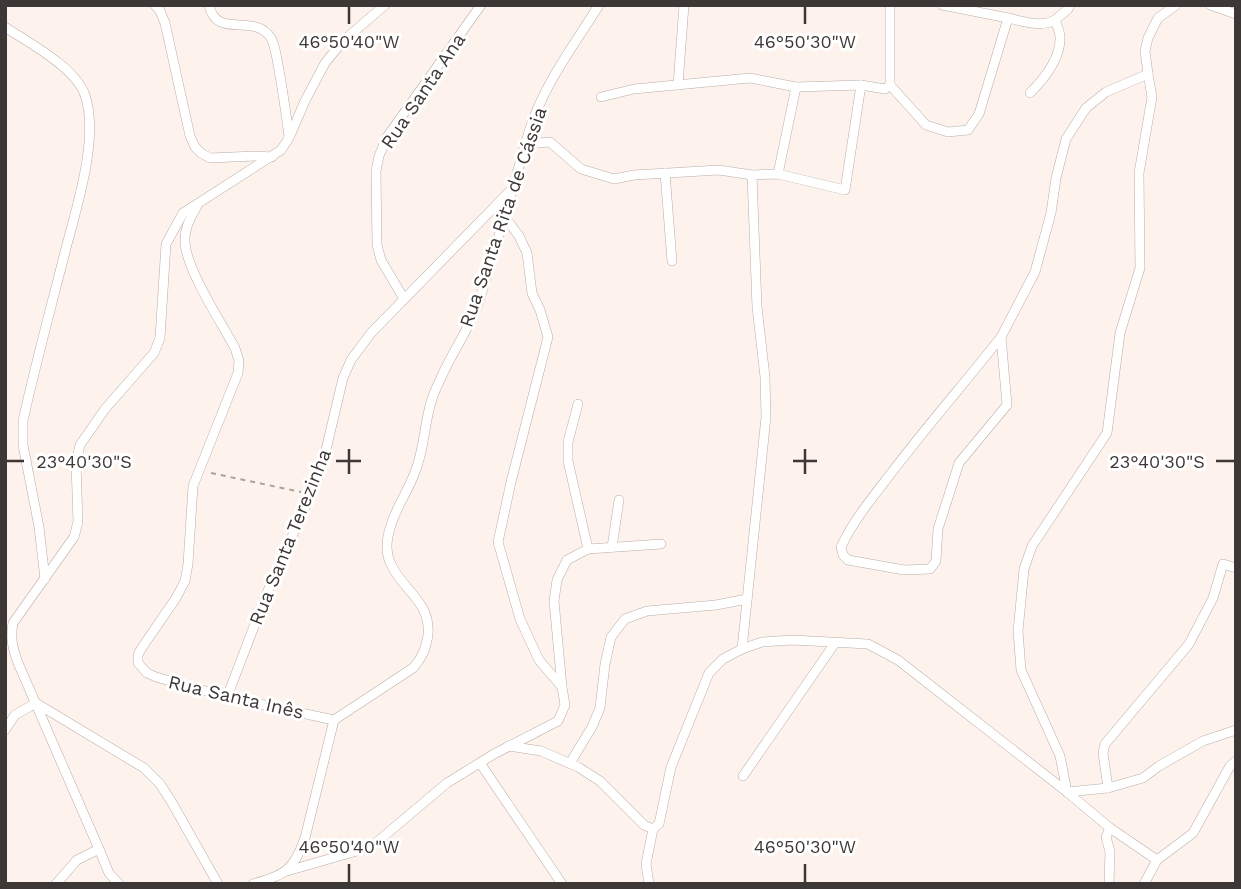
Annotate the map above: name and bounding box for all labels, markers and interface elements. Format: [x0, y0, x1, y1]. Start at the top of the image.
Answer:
street label: Rua Santa Ana [376, 29, 470, 153]
text: 46°50'40"W [298, 31, 400, 52]
text: 46°50'30"W [754, 31, 856, 52]
street label: Rua Santa Rita de Cássia [454, 104, 552, 330]
street label: Rua Santa Terezinha [244, 445, 336, 628]
text: 23°40'30"S [36, 451, 132, 472]
text: 23°40'30"S [1109, 451, 1205, 472]
street label: Rua Santa Inês [166, 670, 306, 724]
text: 46°50'40"W [298, 836, 400, 857]
text: 46°50'30"W [754, 836, 856, 857]

